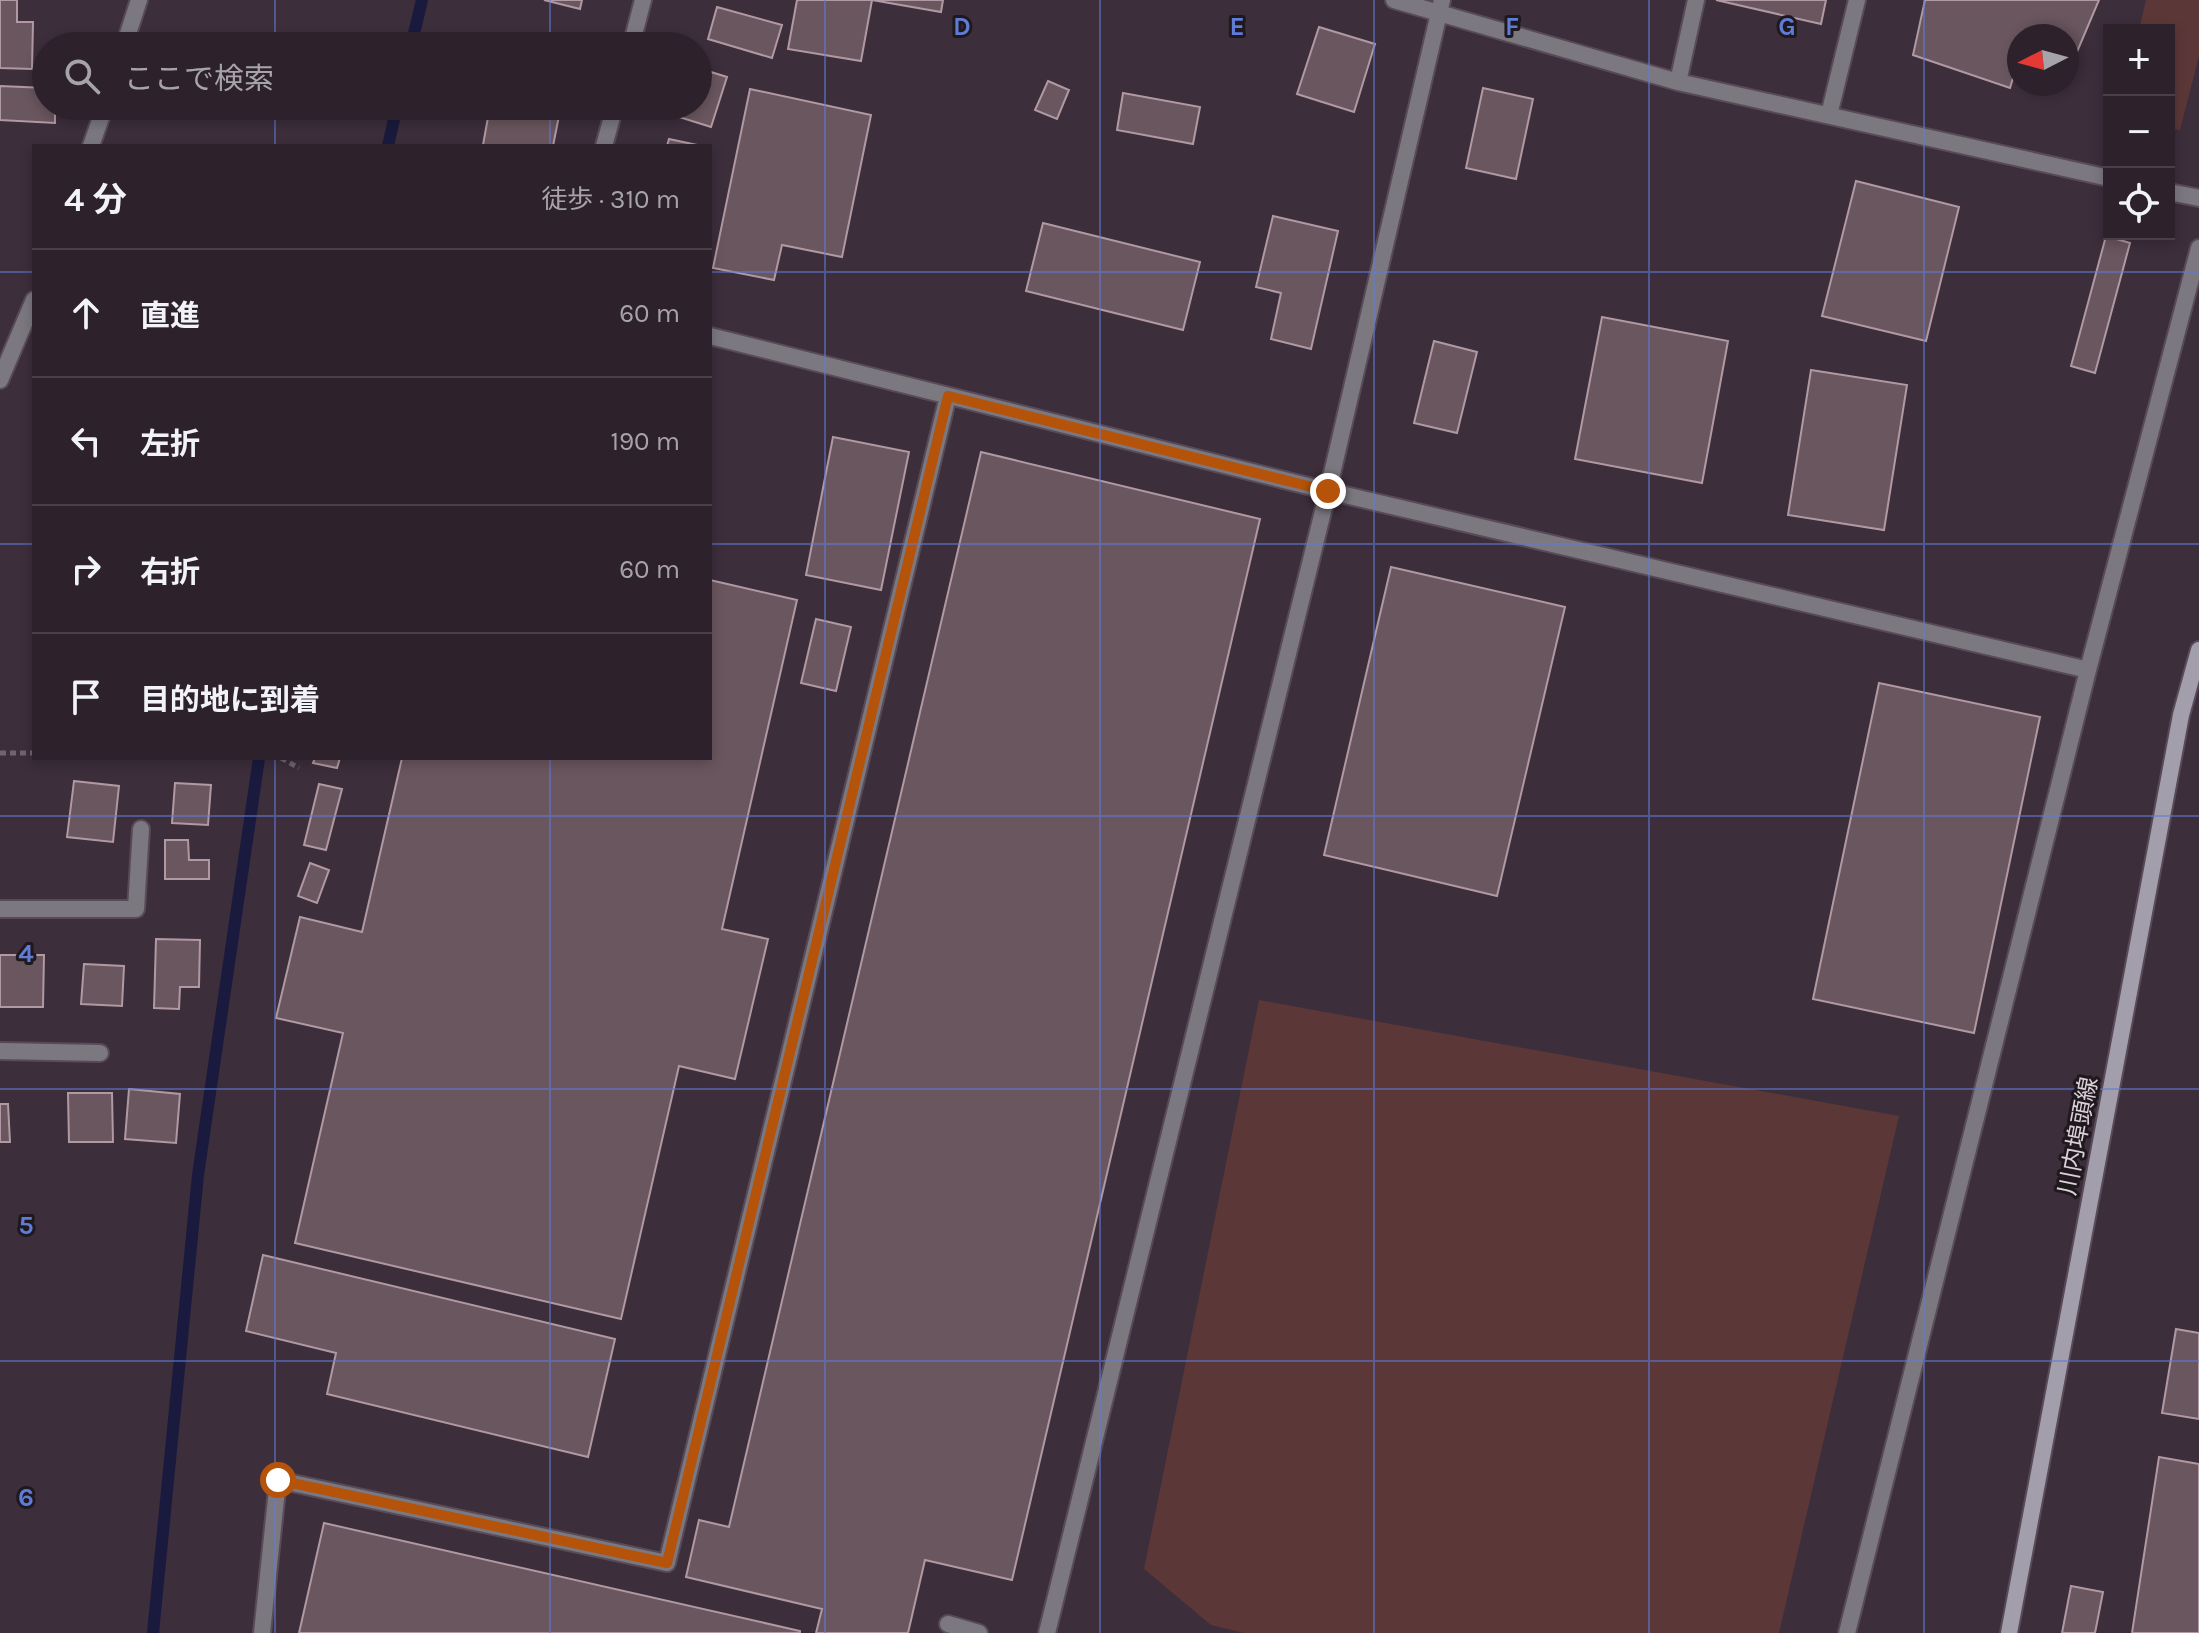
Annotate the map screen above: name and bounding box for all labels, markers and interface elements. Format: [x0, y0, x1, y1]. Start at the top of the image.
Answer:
text: D [953, 11, 971, 42]
text: E [1229, 11, 1245, 42]
text: F [1505, 11, 1519, 42]
text: G [1778, 11, 1796, 42]
north arrow [2007, 24, 2079, 96]
map controls [2103, 24, 2175, 240]
button: + [2103, 24, 2175, 96]
search box [32, 32, 712, 120]
icon: search [60, 54, 104, 98]
text: ここで検索 [124, 61, 274, 97]
button: − [2103, 96, 2175, 168]
button: locate [2103, 168, 2175, 240]
text: 4 分 [64, 180, 127, 220]
text: 徒歩 · 310 m [541, 184, 680, 215]
icon: ahead [64, 291, 108, 335]
text: 直進 [140, 298, 200, 334]
text: 60 m [619, 298, 680, 329]
icon: left [64, 419, 108, 463]
text: 左折 [140, 426, 200, 462]
text: 190 m [610, 426, 680, 457]
route end [1310, 473, 1346, 509]
icon: right [64, 547, 108, 591]
text: 右折 [140, 554, 200, 590]
text: 60 m [619, 554, 680, 585]
icon: arrive [64, 675, 108, 719]
text: 目的地に到着 [140, 682, 320, 718]
text: 4 [18, 938, 34, 969]
street label: 川内埠頭線 [2053, 1074, 2103, 1198]
text: 5 [18, 1210, 34, 1241]
route start [260, 1462, 296, 1498]
text: 6 [18, 1482, 34, 1513]

